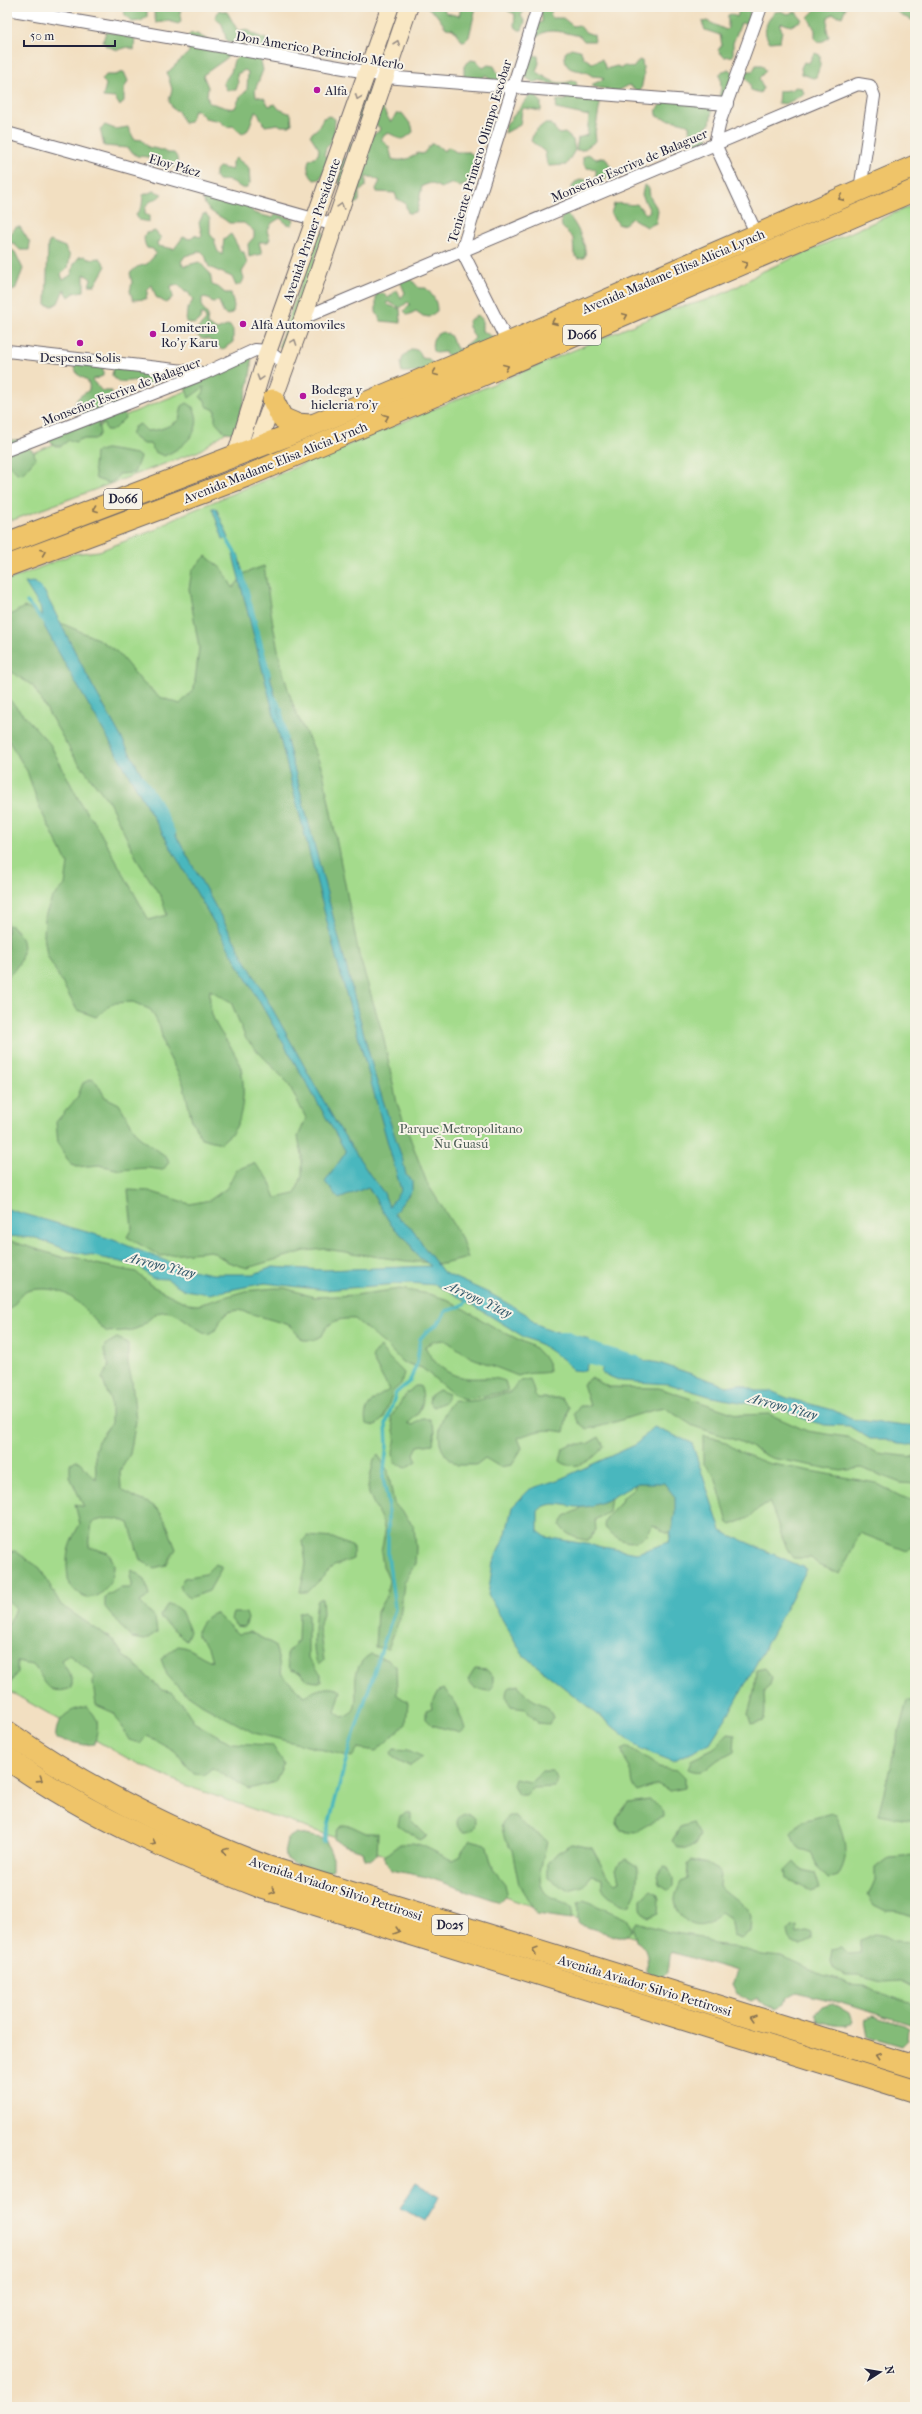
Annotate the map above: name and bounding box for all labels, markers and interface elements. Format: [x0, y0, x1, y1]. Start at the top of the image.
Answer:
scale bar [24, 22, 115, 48]
street label: Don Americo Perinciolo Merlo [235, 28, 405, 73]
text: 50 m [30, 29, 54, 43]
one-way arrow [392, 40, 401, 47]
street label: Teniente Primero Olimpo Escobar [444, 57, 515, 245]
place label: Alfa [324, 83, 348, 98]
marker: Alfa [312, 85, 322, 95]
one-way arrow [355, 93, 363, 100]
street label: Monseñor Escriva de Balaguer [549, 125, 710, 205]
street label: Eloy Páez [147, 151, 203, 180]
street label: Avenida Primer Presidente [279, 156, 343, 305]
one-way arrow [837, 194, 844, 202]
one-way arrow [336, 203, 345, 210]
street label: Avenida Madame Elisa Alicia Lynch [579, 226, 767, 317]
one-way arrow [740, 261, 748, 269]
one-way arrow [622, 312, 629, 320]
place label: Alfa Automoviles [250, 317, 345, 332]
one-way arrow [551, 318, 558, 326]
marker: Alfa Automoviles [238, 319, 248, 329]
place label: Lomiteria Ro'y Karu [161, 320, 219, 350]
road number: D066 [563, 325, 601, 345]
marker: Lomiteria Ro'y Karu [148, 329, 158, 339]
marker: Despensa Solis [75, 338, 85, 348]
one-way arrow [290, 339, 298, 346]
place label: Despensa Solis [39, 350, 121, 365]
street label: Monseñor Escriva de Balaguer [40, 354, 203, 429]
one-way arrow [501, 364, 509, 372]
one-way arrow [431, 369, 438, 377]
one-way arrow [256, 374, 265, 381]
place label: Bodega y hieleria ro'y [311, 382, 379, 412]
marker: Bodega y hieleria ro'y [298, 391, 308, 401]
one-way arrow [382, 414, 389, 422]
street label: Avenida Madame Elisa Alicia Lynch [180, 418, 370, 507]
road number: D066 [104, 489, 142, 509]
one-way arrow [92, 505, 99, 513]
one-way arrow [40, 549, 47, 557]
park label: Parque Metropolitano Ñu Guasú [400, 1121, 523, 1151]
water label: Arroyo Ytay [123, 1248, 198, 1283]
water label: Arroyo Ytay [442, 1276, 515, 1322]
water label: Arroyo Ytay [745, 1389, 820, 1424]
one-way arrow [36, 1775, 43, 1782]
one-way arrow [149, 1838, 156, 1846]
one-way arrow [222, 1847, 229, 1855]
street label: Avenida Aviador Silvio Pettirossi [247, 1853, 424, 1924]
one-way arrow [270, 1887, 277, 1895]
road number: D025 [432, 1915, 468, 1935]
one-way arrow [394, 1926, 401, 1935]
one-way arrow [532, 1947, 539, 1956]
street label: Avenida Aviador Silvio Pettirossi [555, 1952, 734, 2019]
one-way arrow [750, 2014, 757, 2023]
one-way arrow [874, 2052, 881, 2061]
north arrow [860, 2352, 900, 2392]
text: N [882, 2365, 897, 2376]

